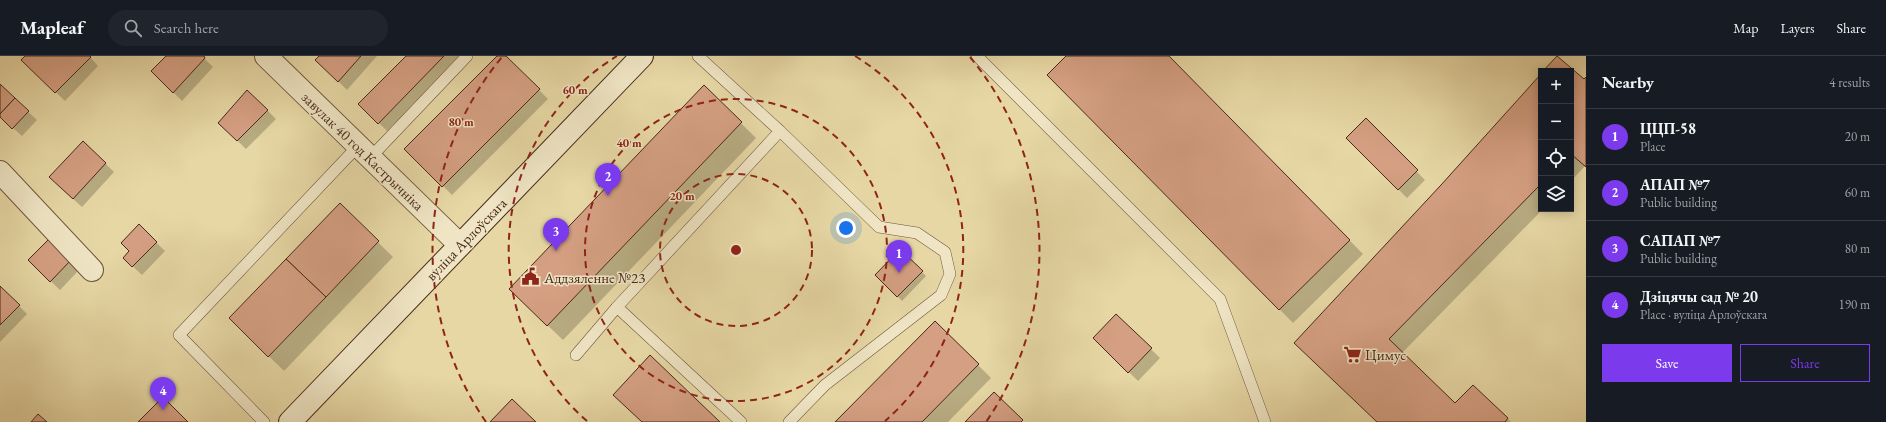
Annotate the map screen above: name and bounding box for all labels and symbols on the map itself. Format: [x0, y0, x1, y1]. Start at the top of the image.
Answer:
text: 60 m [562, 82, 588, 98]
street label: завулак 40 год Кастрычніка [298, 87, 428, 215]
text: 80 m [448, 114, 474, 130]
text: 40 m [616, 135, 642, 151]
pin: 2 [595, 163, 621, 196]
text: 20 m [669, 188, 695, 204]
street label: вуліца Арлоўскага [422, 193, 510, 285]
pin: 3 [543, 218, 569, 251]
your location [836, 218, 856, 238]
pin: 1 [886, 240, 912, 273]
centre of rings [729, 243, 743, 257]
public building icon: Аддзяленне №23 [521, 267, 541, 287]
place label: Аддзяленне №23 [543, 268, 645, 287]
supermarket icon: Цимус [1342, 344, 1362, 364]
place label: Цимус [1365, 345, 1406, 364]
pin: 4 [150, 377, 176, 410]

